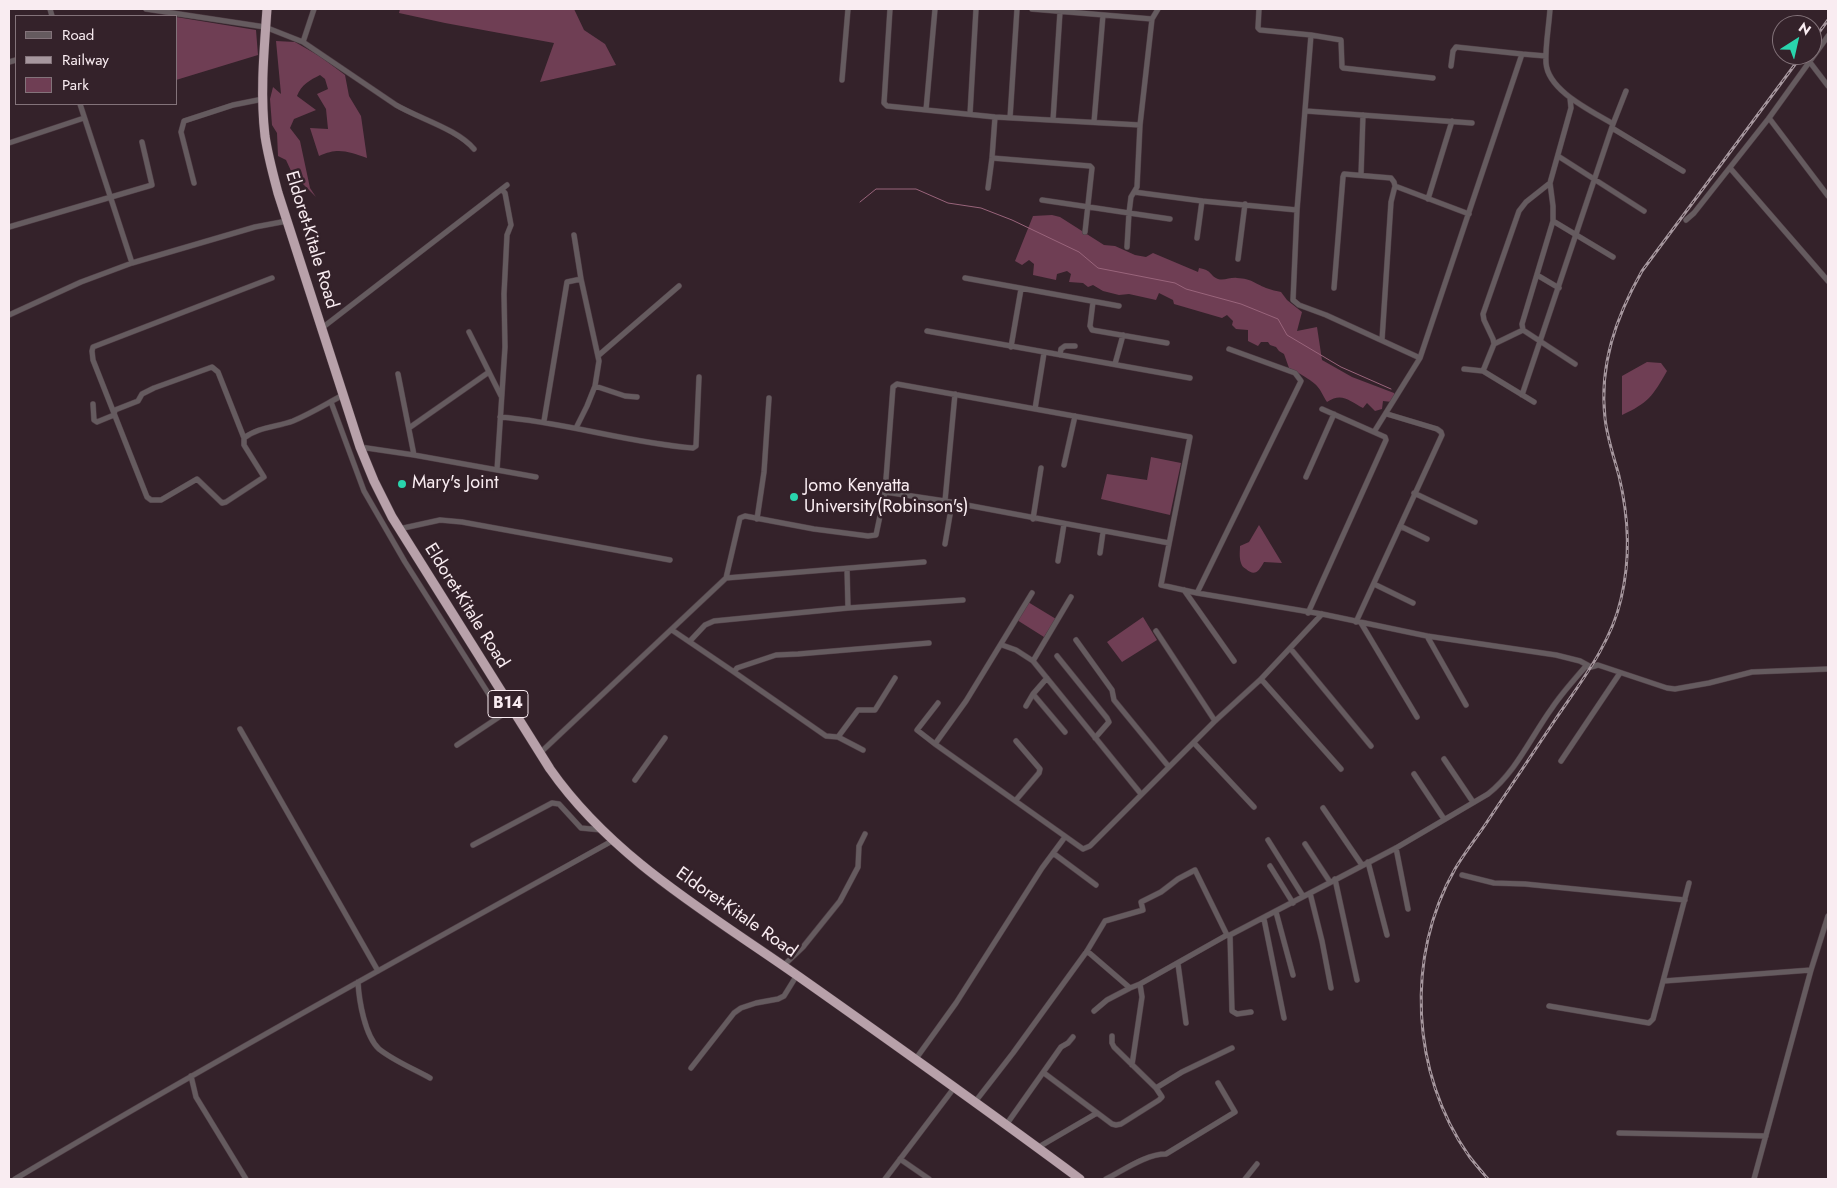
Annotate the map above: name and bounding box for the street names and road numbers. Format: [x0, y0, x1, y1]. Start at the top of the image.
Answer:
street label: Eldoret-Kitale Road [280, 169, 342, 311]
street label: Eldoret-Kitale Road [419, 540, 513, 672]
road number: B14 [488, 691, 528, 718]
street label: Eldoret-Kitale Road [671, 863, 801, 963]

